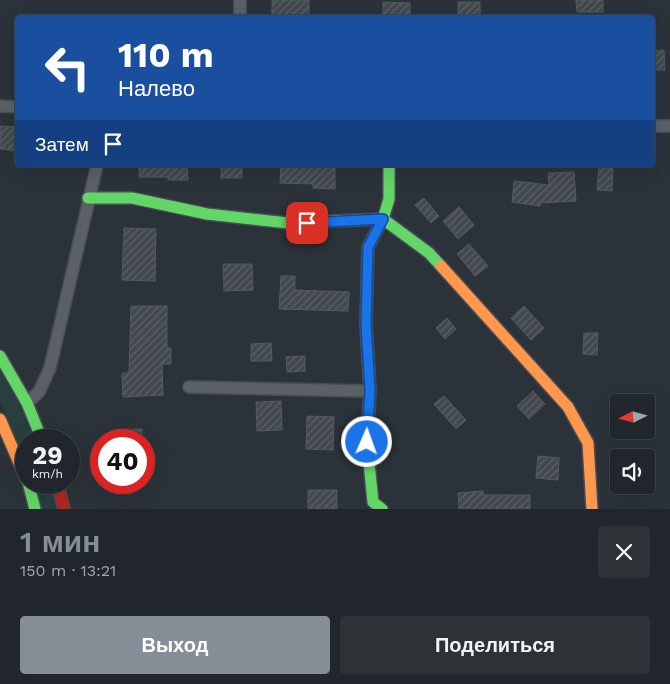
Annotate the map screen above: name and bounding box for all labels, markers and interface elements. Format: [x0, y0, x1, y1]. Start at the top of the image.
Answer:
text: 110 m [118, 34, 214, 76]
icon: left [35, 35, 100, 100]
text: Налево [118, 76, 195, 101]
icon: arrive [99, 130, 127, 158]
text: Затем [35, 133, 89, 156]
pin [286, 202, 328, 244]
icon: arrive [293, 209, 321, 237]
north arrow [610, 394, 655, 439]
map controls [610, 394, 655, 494]
position arrow [340, 415, 392, 467]
speed limit sign: 40 [90, 429, 155, 494]
text: 29 [32, 441, 63, 470]
button: sound [610, 449, 655, 494]
text: km/h [32, 467, 63, 481]
text: 1 мин [20, 524, 100, 559]
button: close [598, 526, 650, 578]
text: 150 m · 13:21 [20, 561, 116, 580]
button: Выход [20, 616, 330, 674]
button: Поделиться [340, 616, 650, 674]

